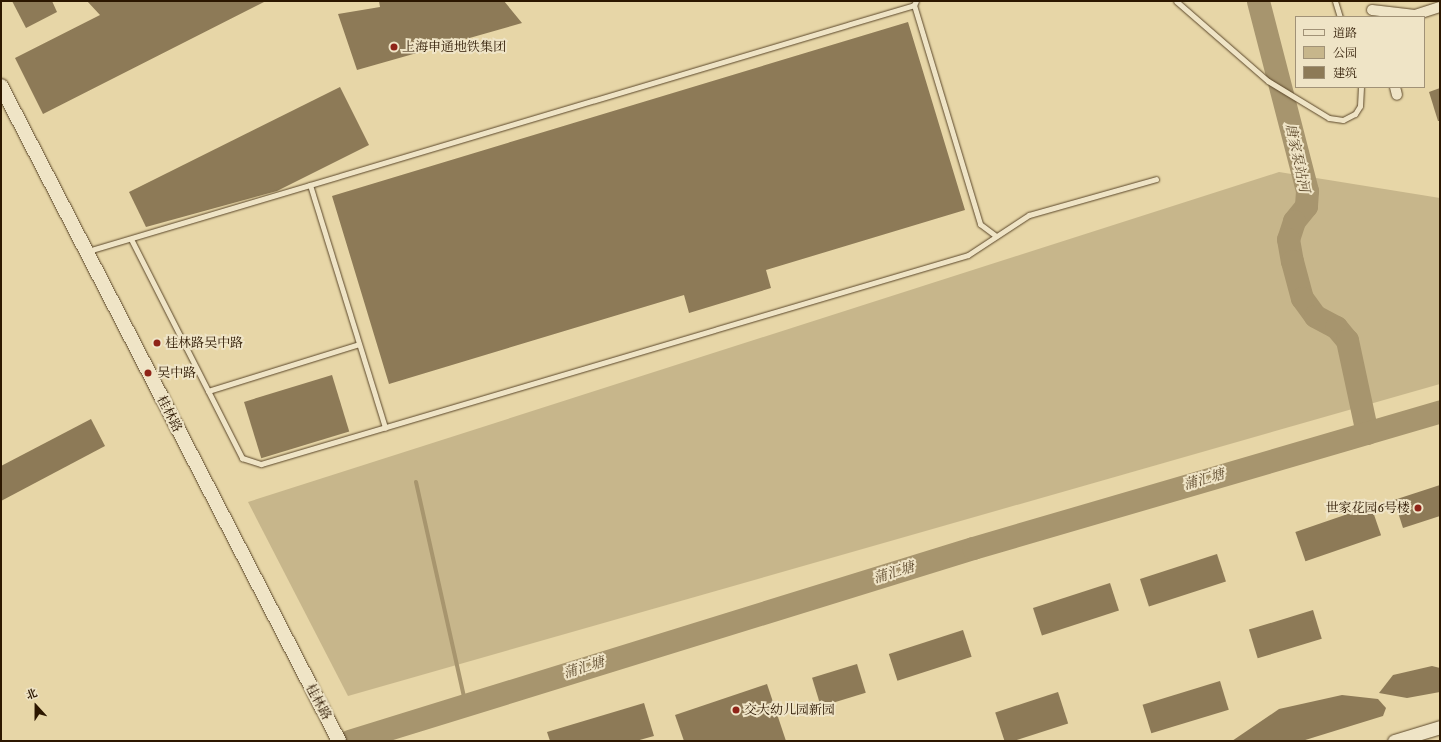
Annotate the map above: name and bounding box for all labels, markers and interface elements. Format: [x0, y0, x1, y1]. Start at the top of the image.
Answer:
legend [1295, 16, 1425, 88]
text: 道路 [1333, 26, 1357, 41]
place label: 上海申通地铁集团 [402, 39, 506, 55]
marker: 上海申通地铁集团 [389, 42, 399, 52]
text: 公园 [1333, 46, 1357, 61]
text: 建筑 [1333, 66, 1357, 81]
water label: 唐家泵站河 [1282, 122, 1312, 194]
place label: 桂林路吴中路 [165, 335, 243, 351]
marker: 桂林路吴中路 [152, 338, 162, 348]
place label: 吴中路 [157, 365, 196, 381]
marker: 吴中路 [142, 367, 154, 379]
street label: 桂林路 [153, 393, 185, 435]
water label: 蒲汇塘 [1181, 466, 1227, 494]
place label: 世家花园6号楼 [1325, 500, 1410, 516]
marker: 世家花园6号楼 [1413, 503, 1423, 513]
water label: 蒲汇塘 [871, 559, 917, 587]
water label: 蒲汇塘 [561, 654, 607, 682]
street label: 桂林路 [302, 681, 334, 723]
north arrow [16, 686, 56, 726]
text: 北 [24, 686, 39, 702]
place label: 交大幼儿园新园 [744, 702, 835, 718]
marker: 交大幼儿园新园 [731, 705, 741, 715]

